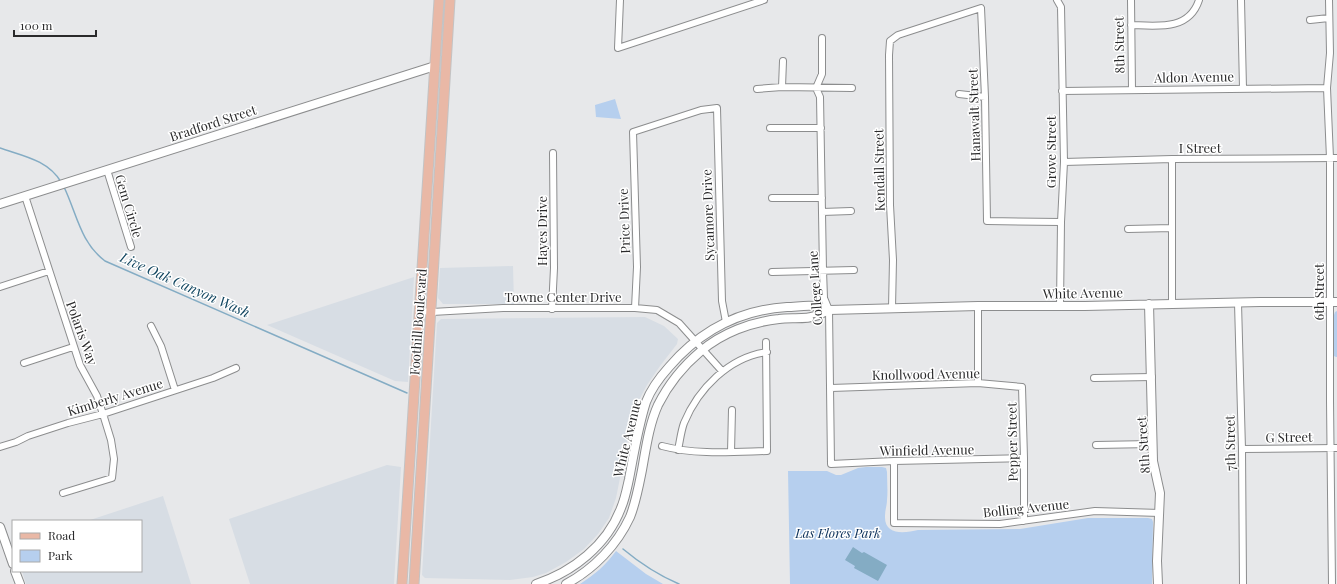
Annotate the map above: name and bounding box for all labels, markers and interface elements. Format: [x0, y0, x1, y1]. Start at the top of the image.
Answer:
scale bar [14, 12, 96, 38]
street label: 8th Street [1109, 16, 1127, 74]
text: 100 m [20, 17, 53, 33]
street label: Aldon Avenue [1153, 67, 1235, 86]
street label: Hanawalt Street [963, 68, 984, 162]
street label: Bradford Street [167, 100, 259, 145]
street label: Grove Street [1042, 115, 1059, 188]
street label: Kendall Street [869, 128, 888, 211]
street label: I Street [1179, 139, 1222, 156]
street label: Sycamore Drive [697, 168, 718, 261]
street label: Gem Circle [112, 172, 147, 240]
street label: Price Drive [614, 188, 633, 254]
street label: Hayes Drive [533, 196, 550, 266]
water label: Live Oak Canyon Wash [117, 247, 253, 322]
street label: College Lane [803, 250, 826, 326]
street label: 6th Street [1310, 263, 1327, 321]
street label: Foothill Boulevard [405, 268, 430, 376]
street label: White Avenue [1042, 283, 1124, 302]
street label: Towne Center Drive [504, 288, 622, 305]
street label: Polaris Way [63, 298, 102, 368]
street label: Knollwood Avenue [872, 364, 981, 383]
street label: Kimberly Avenue [65, 374, 165, 419]
street label: White Avenue [608, 397, 645, 480]
street label: Pepper Street [1002, 402, 1021, 482]
street label: 7th Street [1221, 415, 1238, 471]
street label: 8th Street [1132, 416, 1153, 474]
street label: G Street [1265, 428, 1313, 445]
street label: Winfield Avenue [879, 440, 975, 459]
street label: Bolling Avenue [982, 494, 1070, 520]
legend [12, 520, 142, 572]
park label: Las Flores Park [794, 524, 881, 541]
text: Road [48, 527, 75, 543]
text: Park [48, 547, 73, 563]

